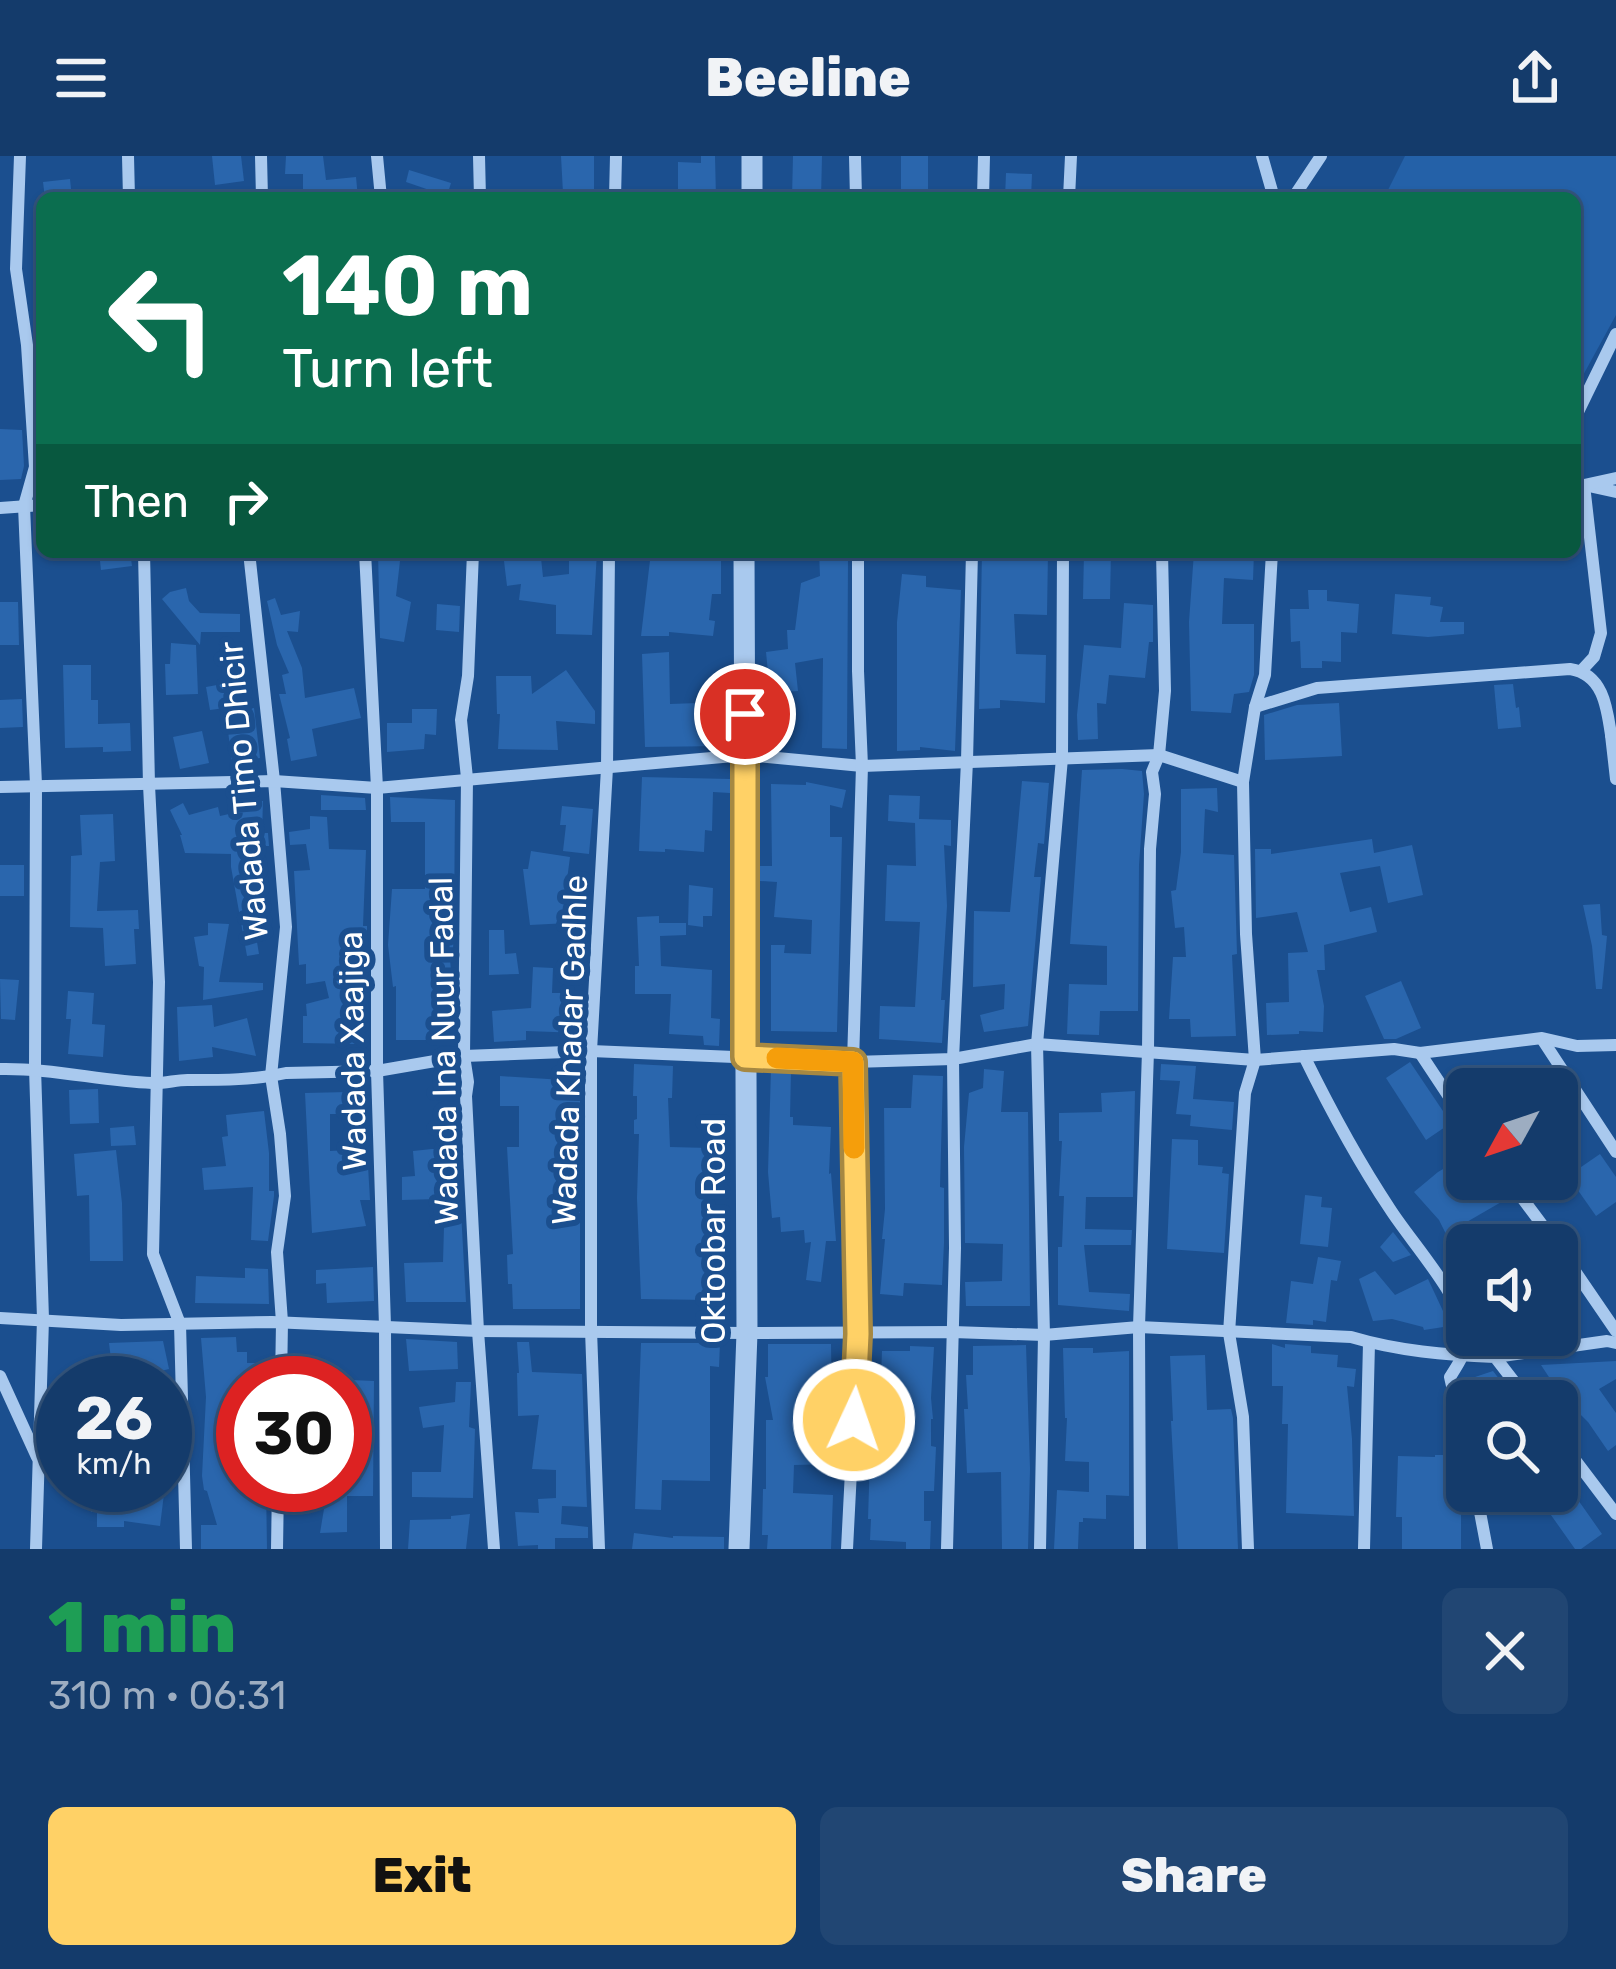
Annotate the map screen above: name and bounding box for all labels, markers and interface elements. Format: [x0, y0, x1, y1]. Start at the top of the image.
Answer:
icon: menu [48, 45, 114, 111]
icon: share [1502, 45, 1568, 111]
text: Beeline [705, 46, 911, 110]
text: 140 m [282, 236, 533, 336]
icon: left [84, 240, 240, 396]
text: Turn left [282, 337, 493, 401]
icon: right [213, 468, 279, 534]
text: Then [84, 475, 189, 528]
street label: Wadada Timo Dhicir [211, 639, 276, 942]
pin [694, 663, 796, 765]
icon: arrive [712, 681, 778, 747]
street label: Wadada Khadar Gadhle [544, 874, 595, 1226]
street label: Wadada Ina Nuur Fadal [421, 877, 466, 1225]
street label: Wadada Xaajiga [331, 931, 374, 1171]
north arrow [1446, 1068, 1578, 1200]
map controls [1446, 1068, 1578, 1512]
street label: Oktoobar Road [694, 1118, 733, 1344]
button: sound [1446, 1224, 1578, 1356]
speed limit sign: 30 [216, 1356, 372, 1512]
position arrow [791, 1357, 917, 1483]
button: search [1446, 1380, 1578, 1512]
text: 26 [75, 1383, 153, 1454]
text: km/h [77, 1446, 151, 1482]
text: 1 min [48, 1585, 236, 1670]
button: close [1442, 1588, 1568, 1714]
text: 310 m · 06:31 [48, 1673, 286, 1719]
button: Exit [48, 1807, 796, 1945]
button: Share [820, 1807, 1568, 1945]

